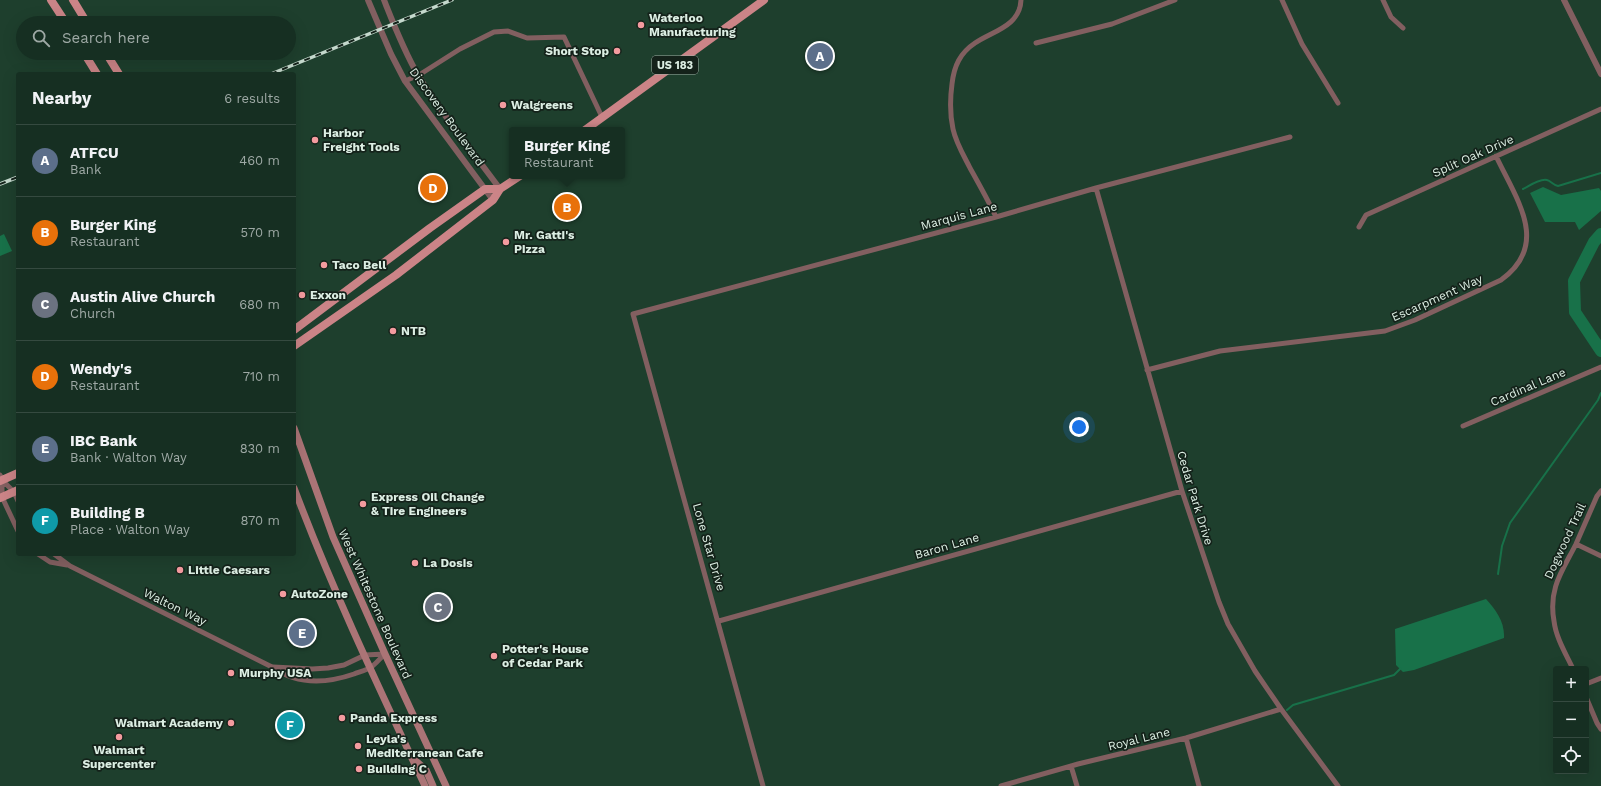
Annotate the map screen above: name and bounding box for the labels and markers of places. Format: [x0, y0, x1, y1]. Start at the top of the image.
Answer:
place label: Waterloo Manufacturing [649, 11, 736, 39]
marker: Waterloo Manufacturing [636, 20, 646, 30]
pin: A [807, 41, 833, 71]
place label: Short Stop [545, 44, 609, 58]
marker: Short Stop [612, 46, 622, 56]
place label: Walgreens [511, 98, 573, 112]
marker: Walgreens [498, 100, 508, 110]
place label: Harbor Freight Tools [323, 126, 400, 154]
marker: Harbor Freight Tools [310, 135, 320, 145]
pin: D [420, 173, 446, 203]
pin: B [554, 192, 580, 222]
place label: Mr. Gatti's Pizza [514, 228, 575, 256]
marker: Mr. Gatti's Pizza [501, 237, 511, 247]
place label: Taco Bell [332, 258, 386, 272]
marker: Taco Bell [319, 260, 329, 270]
place label: Exxon [310, 288, 346, 302]
marker: Exxon [297, 290, 307, 300]
place label: NTB [401, 324, 426, 338]
marker: NTB [388, 326, 398, 336]
place label: Express Oil Change & Tire Engineers [371, 490, 485, 518]
marker: Express Oil Change & Tire Engineers [358, 499, 368, 509]
place label: La Dosis [423, 556, 473, 570]
marker: La Dosis [410, 558, 420, 568]
place label: Little Caesars [188, 563, 270, 577]
marker: Little Caesars [175, 565, 185, 575]
place label: AutoZone [291, 587, 348, 601]
marker: AutoZone [278, 589, 288, 599]
pin: C [425, 592, 451, 622]
pin: E [289, 618, 315, 648]
place label: Potter's House of Cedar Park [502, 642, 589, 670]
marker: Potter's House of Cedar Park [489, 651, 499, 661]
place label: Murphy USA [239, 666, 312, 680]
marker: Murphy USA [226, 668, 236, 678]
pin: F [277, 710, 303, 740]
place label: Panda Express [350, 711, 438, 725]
marker: Panda Express [337, 713, 347, 723]
place label: Walmart Academy [115, 716, 223, 730]
marker: Walmart Academy [226, 718, 236, 728]
marker: Walmart Supercenter [114, 732, 124, 742]
place label: Leyla's Mediterranean Cafe [366, 732, 483, 760]
marker: Leyla's Mediterranean Cafe [353, 741, 363, 751]
place label: Walmart Supercenter [82, 743, 156, 771]
place label: Building C [367, 762, 427, 776]
marker: Building C [354, 764, 364, 774]

